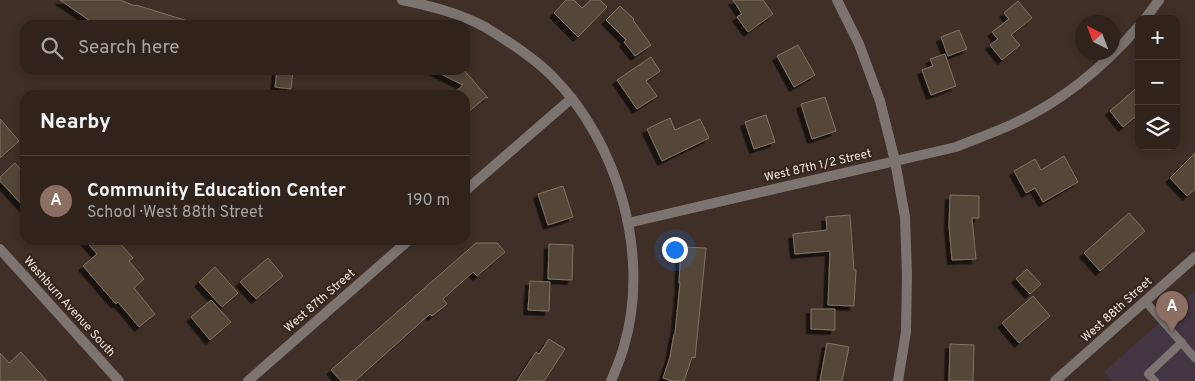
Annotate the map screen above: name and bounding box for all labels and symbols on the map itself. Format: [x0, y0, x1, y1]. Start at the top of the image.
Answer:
north arrow [1075, 15, 1120, 60]
street label: West 87th 1/2 Street [763, 146, 873, 186]
your location [662, 237, 688, 263]
street label: Washburn Avenue South [19, 253, 119, 361]
street label: West 87th Street [281, 266, 359, 336]
street label: West 88th Street [1078, 274, 1156, 346]
pin: A [1156, 291, 1188, 332]

